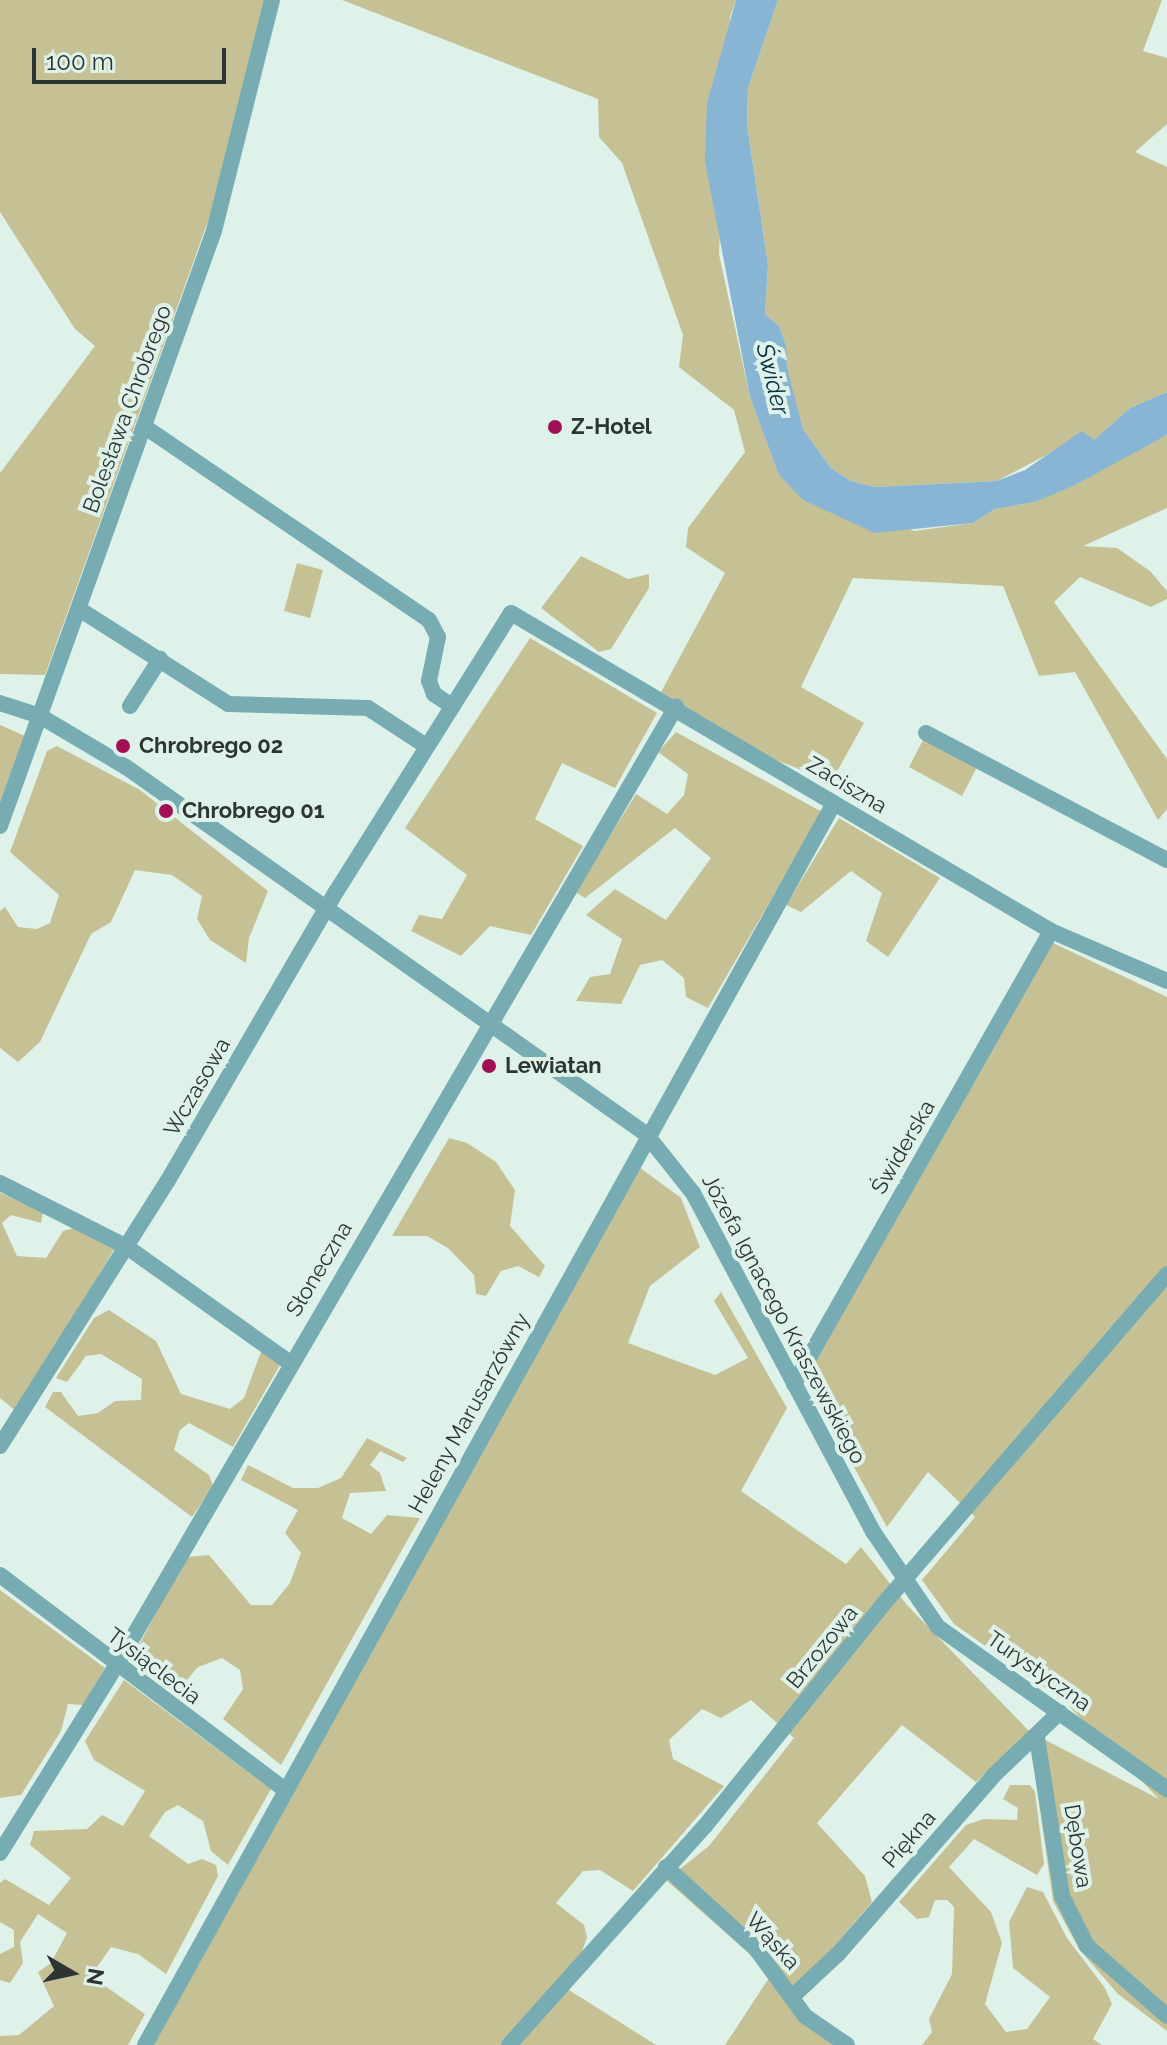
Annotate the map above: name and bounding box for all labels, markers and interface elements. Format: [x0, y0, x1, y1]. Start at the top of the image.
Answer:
scale bar [36, 32, 230, 82]
text: 100 m [46, 47, 114, 76]
street label: Bolesława Chrobrego [77, 301, 177, 517]
water label: Świder [750, 340, 796, 418]
place label: Z-Hotel [571, 414, 652, 440]
marker: Z-Hotel [546, 418, 564, 436]
place label: Chrobrego 02 [139, 733, 283, 759]
marker: Chrobrego 02 [114, 737, 132, 755]
street label: Zaciszna [802, 751, 892, 819]
place label: Chrobrego 01 [182, 798, 325, 824]
marker: Chrobrego 01 [157, 802, 175, 820]
street label: Wczasowa [158, 1033, 236, 1141]
place label: Lewiatan [505, 1053, 602, 1079]
marker: Lewiatan [480, 1057, 498, 1075]
street label: Świderska [866, 1095, 940, 1199]
street label: Józefa Ignacego Kraszewskiego [696, 1170, 872, 1468]
street label: Słoneczna [280, 1217, 358, 1321]
street label: Heleny Marusarzówny [403, 1308, 535, 1518]
street label: Brzozowa [781, 1600, 863, 1694]
street label: Tysiąclecia [102, 1622, 206, 1710]
street label: Turystyczna [982, 1625, 1096, 1717]
street label: Dębowa [1058, 1802, 1098, 1890]
street label: Piękna [877, 1805, 941, 1873]
street label: Wąska [740, 1907, 806, 1975]
north arrow [32, 1933, 112, 2013]
text: N [82, 1966, 110, 1987]

